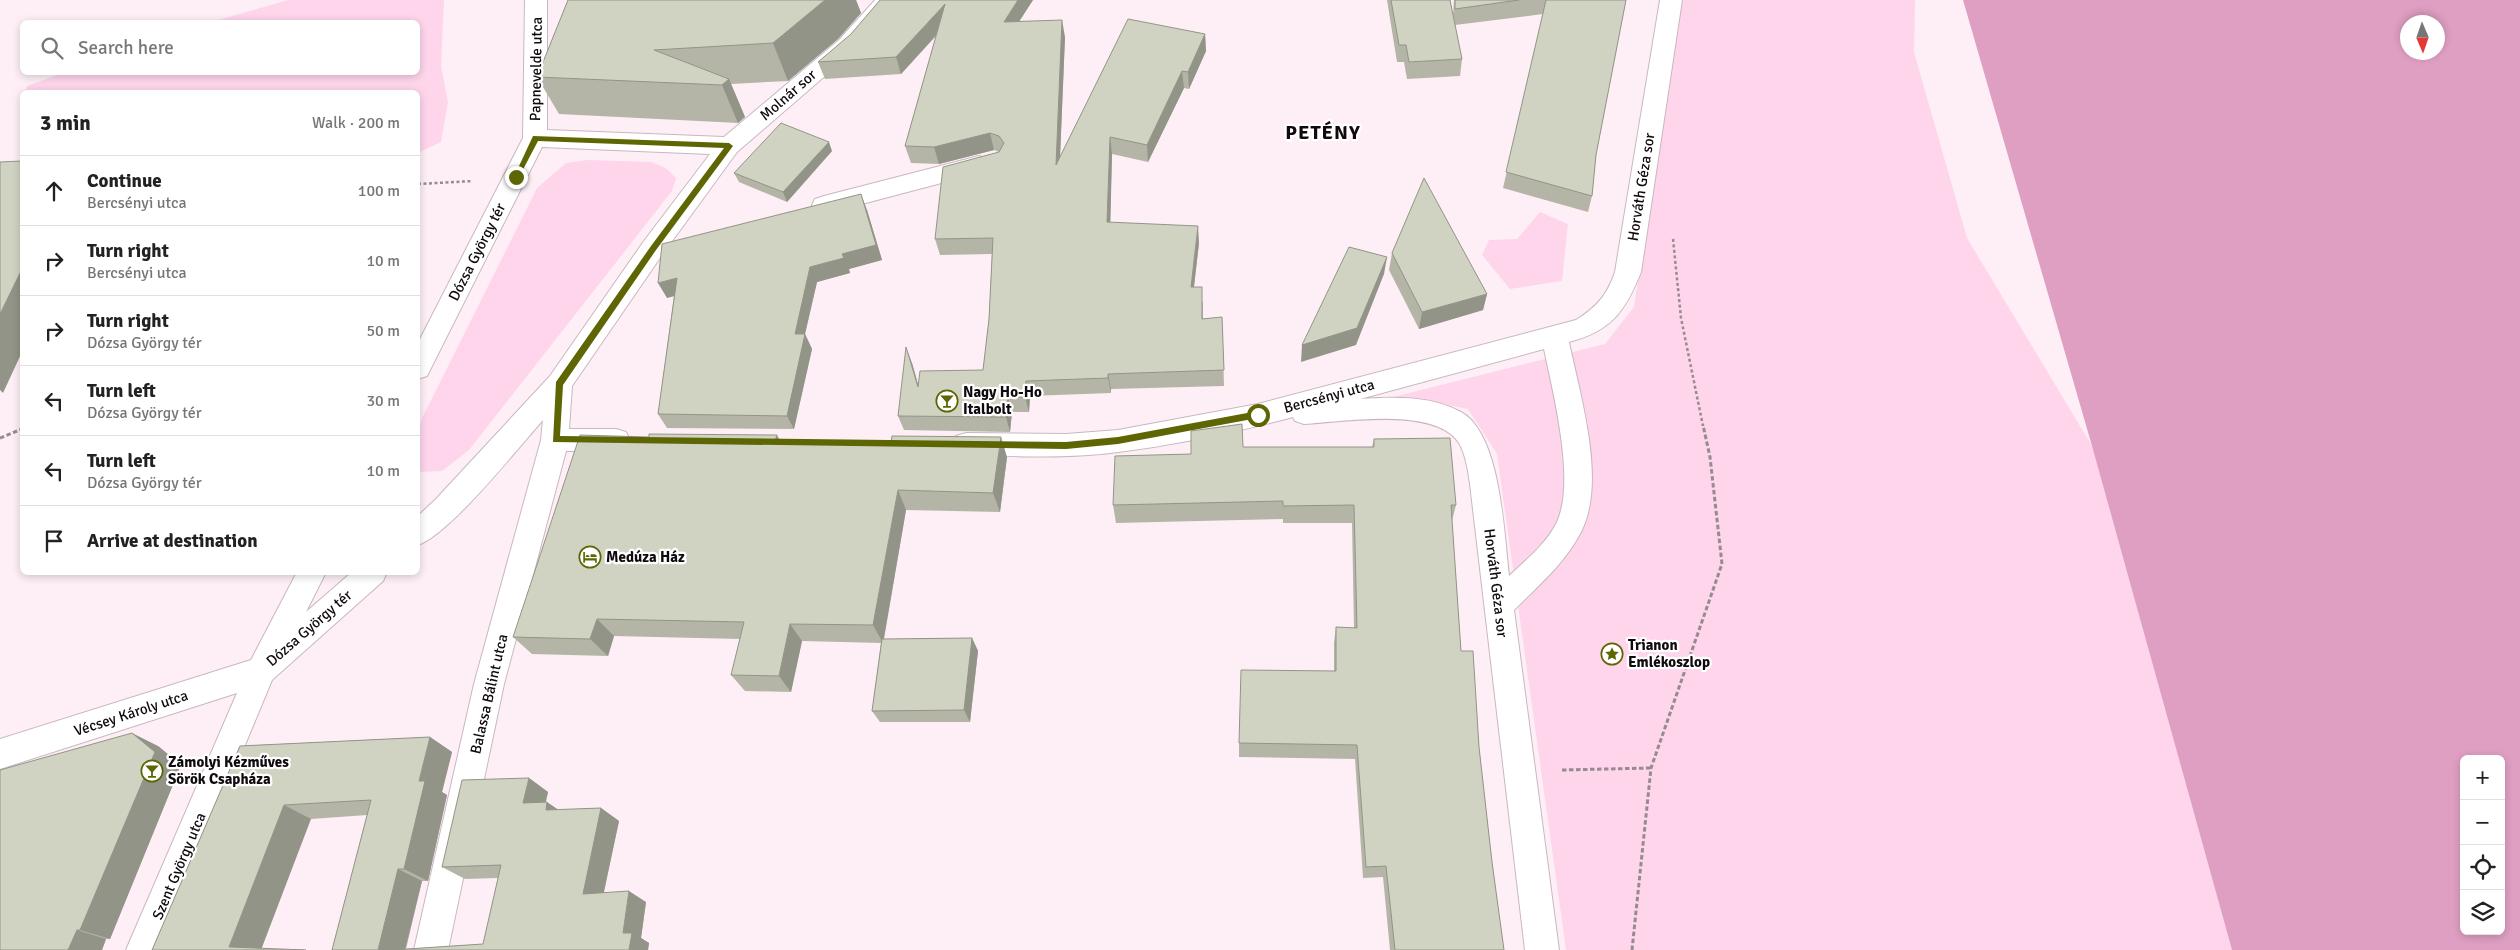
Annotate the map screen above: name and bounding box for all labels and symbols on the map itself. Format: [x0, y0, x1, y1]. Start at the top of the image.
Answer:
north arrow [2400, 15, 2445, 60]
street label: Papnevelde utca [526, 17, 546, 121]
street label: Molnár sor [756, 65, 820, 124]
district label: PETÉNY [1285, 120, 1361, 145]
street label: Horváth Géza sor [1624, 131, 1659, 242]
route end [505, 166, 528, 189]
street label: Dózsa György tér [445, 200, 510, 304]
street label: Bercsényi utca [1282, 375, 1376, 417]
place label: Nagy Ho-Ho Italbolt [963, 383, 1042, 418]
bar icon: Nagy Ho-Ho Italbolt [935, 389, 959, 413]
route start [1247, 404, 1270, 427]
street label: Horváth Géza sor [1480, 528, 1512, 639]
hotel icon: Medúza Ház [578, 545, 602, 569]
place label: Medúza Ház [606, 548, 685, 566]
street label: Dózsa György tér [263, 586, 356, 670]
street label: Balassa Bálint utca [466, 632, 512, 756]
place label: Trianon Emlékoszlop [1628, 636, 1710, 671]
place icon: Trianon Emlékoszlop [1600, 642, 1624, 666]
street label: Vécsey Károly utca [72, 686, 190, 740]
place label: Zámolyi Kézműves Sörök Csapháza [168, 753, 289, 788]
bar icon: Zámolyi Kézműves Sörök Csapháza [140, 759, 164, 783]
street label: Szent György utca [148, 810, 210, 922]

